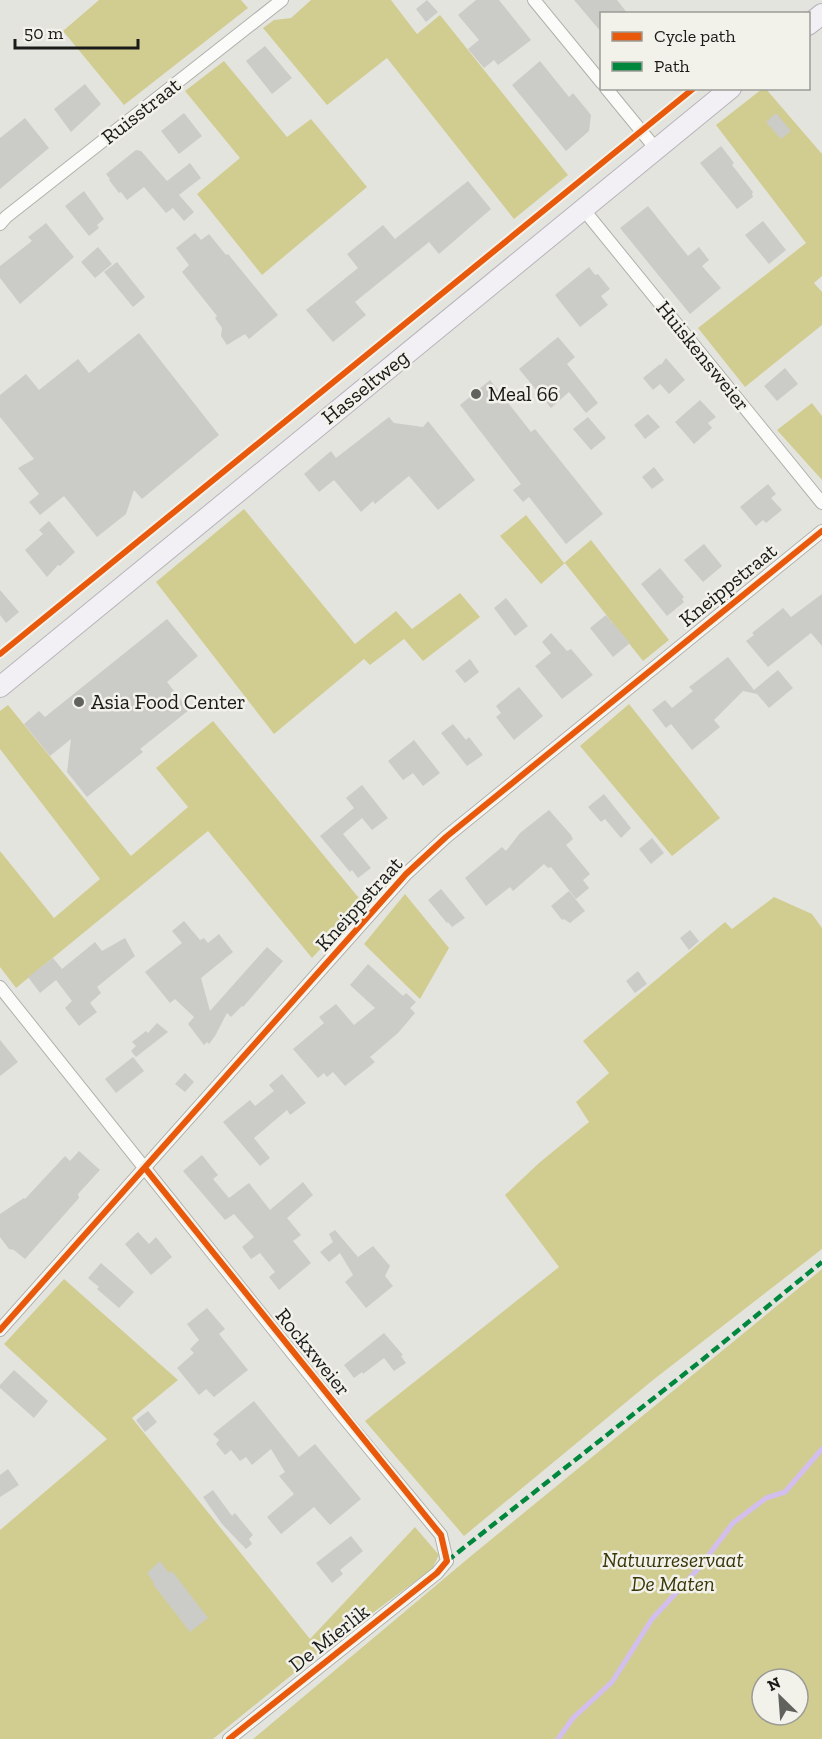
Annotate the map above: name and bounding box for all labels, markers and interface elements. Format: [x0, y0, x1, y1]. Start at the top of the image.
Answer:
scale bar [15, 12, 138, 50]
legend [600, 12, 810, 90]
text: 50 m [24, 22, 64, 44]
text: Cycle path [654, 25, 736, 47]
text: Path [654, 55, 690, 77]
street label: Ruisstraat [96, 72, 185, 149]
street label: Huiskensweier [651, 296, 755, 416]
street label: Hasseltweg [316, 344, 414, 429]
place label: Meal 66 [488, 381, 559, 406]
marker: Meal 66 [469, 387, 483, 401]
street label: Kneippstraat [674, 538, 782, 632]
place label: Asia Food Center [91, 689, 246, 714]
marker: Asia Food Center [72, 695, 86, 709]
street label: Kneippstraat [310, 851, 408, 956]
street label: Rockxweier [271, 1303, 356, 1400]
park label: Natuurreservaat De Maten [602, 1547, 744, 1596]
street label: De Mierlik [284, 1599, 374, 1677]
north arrow [750, 1667, 810, 1727]
text: N [764, 1673, 783, 1695]

